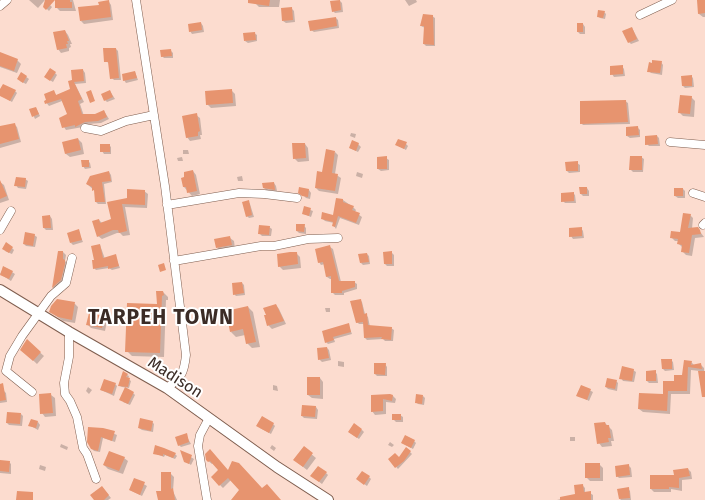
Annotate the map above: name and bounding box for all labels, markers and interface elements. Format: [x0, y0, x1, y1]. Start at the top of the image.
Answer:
district label: TARPEH TOWN [87, 305, 235, 331]
street label: Madison [144, 353, 206, 403]

